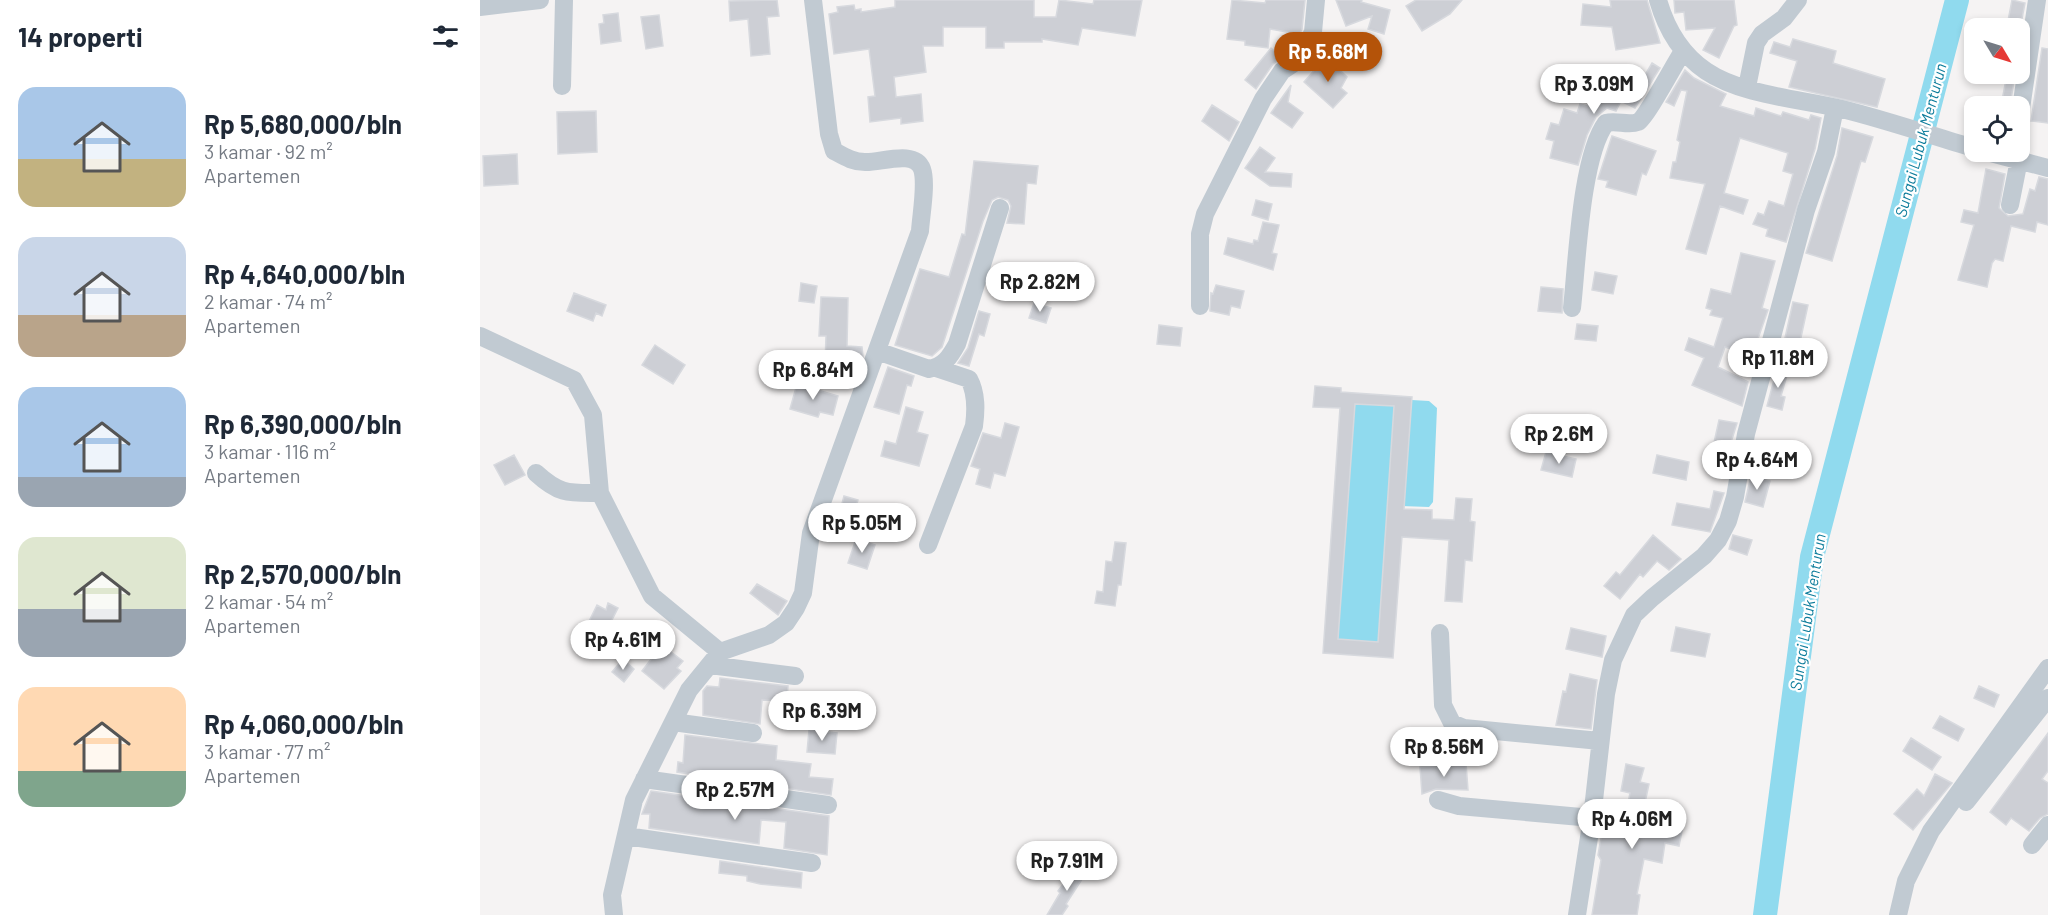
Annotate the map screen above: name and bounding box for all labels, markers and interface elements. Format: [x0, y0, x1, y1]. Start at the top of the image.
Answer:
north arrow [1964, 18, 2030, 84]
map controls [1964, 18, 2030, 162]
icon: filters [429, 20, 462, 53]
text: 14 properti [18, 21, 143, 52]
pin: Rp 5.68M [1266, 32, 1390, 83]
text: Rp 5.68M [1288, 39, 1368, 63]
water label: Sungai Lubuk Menturun [1890, 61, 1950, 219]
pin: Rp 3.09M [1532, 64, 1656, 115]
text: Rp 3.09M [1554, 71, 1634, 95]
button: locate [1964, 96, 2030, 162]
text: Rp 5,680,000/bln [204, 108, 402, 139]
icon: home [66, 111, 138, 183]
text: 3 kamar · 92 m² [204, 139, 333, 163]
text: Apartemen [204, 163, 300, 187]
text: Rp 4,640,000/bln [204, 258, 405, 289]
icon: home [66, 261, 138, 333]
pin: Rp 2.82M [978, 262, 1102, 313]
text: Rp 2.82M [1000, 269, 1080, 293]
text: 2 kamar · 74 m² [204, 289, 333, 313]
text: Apartemen [204, 313, 300, 337]
pin: Rp 11.8M [1716, 338, 1840, 389]
text: Rp 11.8M [1742, 345, 1814, 369]
pin: Rp 6.84M [751, 350, 875, 401]
text: Rp 6.84M [773, 357, 854, 381]
text: Rp 6,390,000/bln [204, 408, 402, 439]
icon: home [66, 411, 138, 483]
pin: Rp 2.6M [1504, 414, 1614, 465]
text: Rp 2.6M [1524, 421, 1594, 445]
text: 3 kamar · 116 m² [204, 439, 336, 463]
pin: Rp 4.64M [1695, 440, 1819, 491]
text: Rp 4.64M [1716, 447, 1798, 471]
text: Apartemen [204, 463, 300, 487]
pin: Rp 5.05M [800, 503, 924, 554]
text: Rp 5.05M [822, 510, 902, 534]
water label: Sungai Lubuk Menturun [1785, 532, 1829, 692]
text: Rp 2,570,000/bln [204, 558, 401, 589]
icon: home [66, 561, 138, 633]
text: 2 kamar · 54 m² [204, 589, 333, 613]
text: Apartemen [204, 613, 300, 637]
pin: Rp 4.61M [561, 620, 685, 671]
text: Rp 4.61M [584, 627, 662, 651]
pin: Rp 6.39M [760, 691, 884, 742]
text: Rp 6.39M [782, 698, 862, 722]
text: Rp 4,060,000/bln [204, 708, 404, 739]
icon: home [66, 711, 138, 783]
pin: Rp 8.56M [1382, 727, 1506, 778]
text: Rp 8.56M [1404, 734, 1484, 758]
text: 3 kamar · 77 m² [204, 739, 331, 763]
text: Apartemen [204, 763, 300, 787]
pin: Rp 2.57M [673, 770, 797, 821]
text: Rp 2.57M [695, 777, 775, 801]
pin: Rp 4.06M [1570, 799, 1694, 850]
text: Rp 4.06M [1591, 806, 1673, 830]
pin: Rp 7.91M [1005, 841, 1129, 892]
text: Rp 7.91M [1030, 848, 1104, 872]

